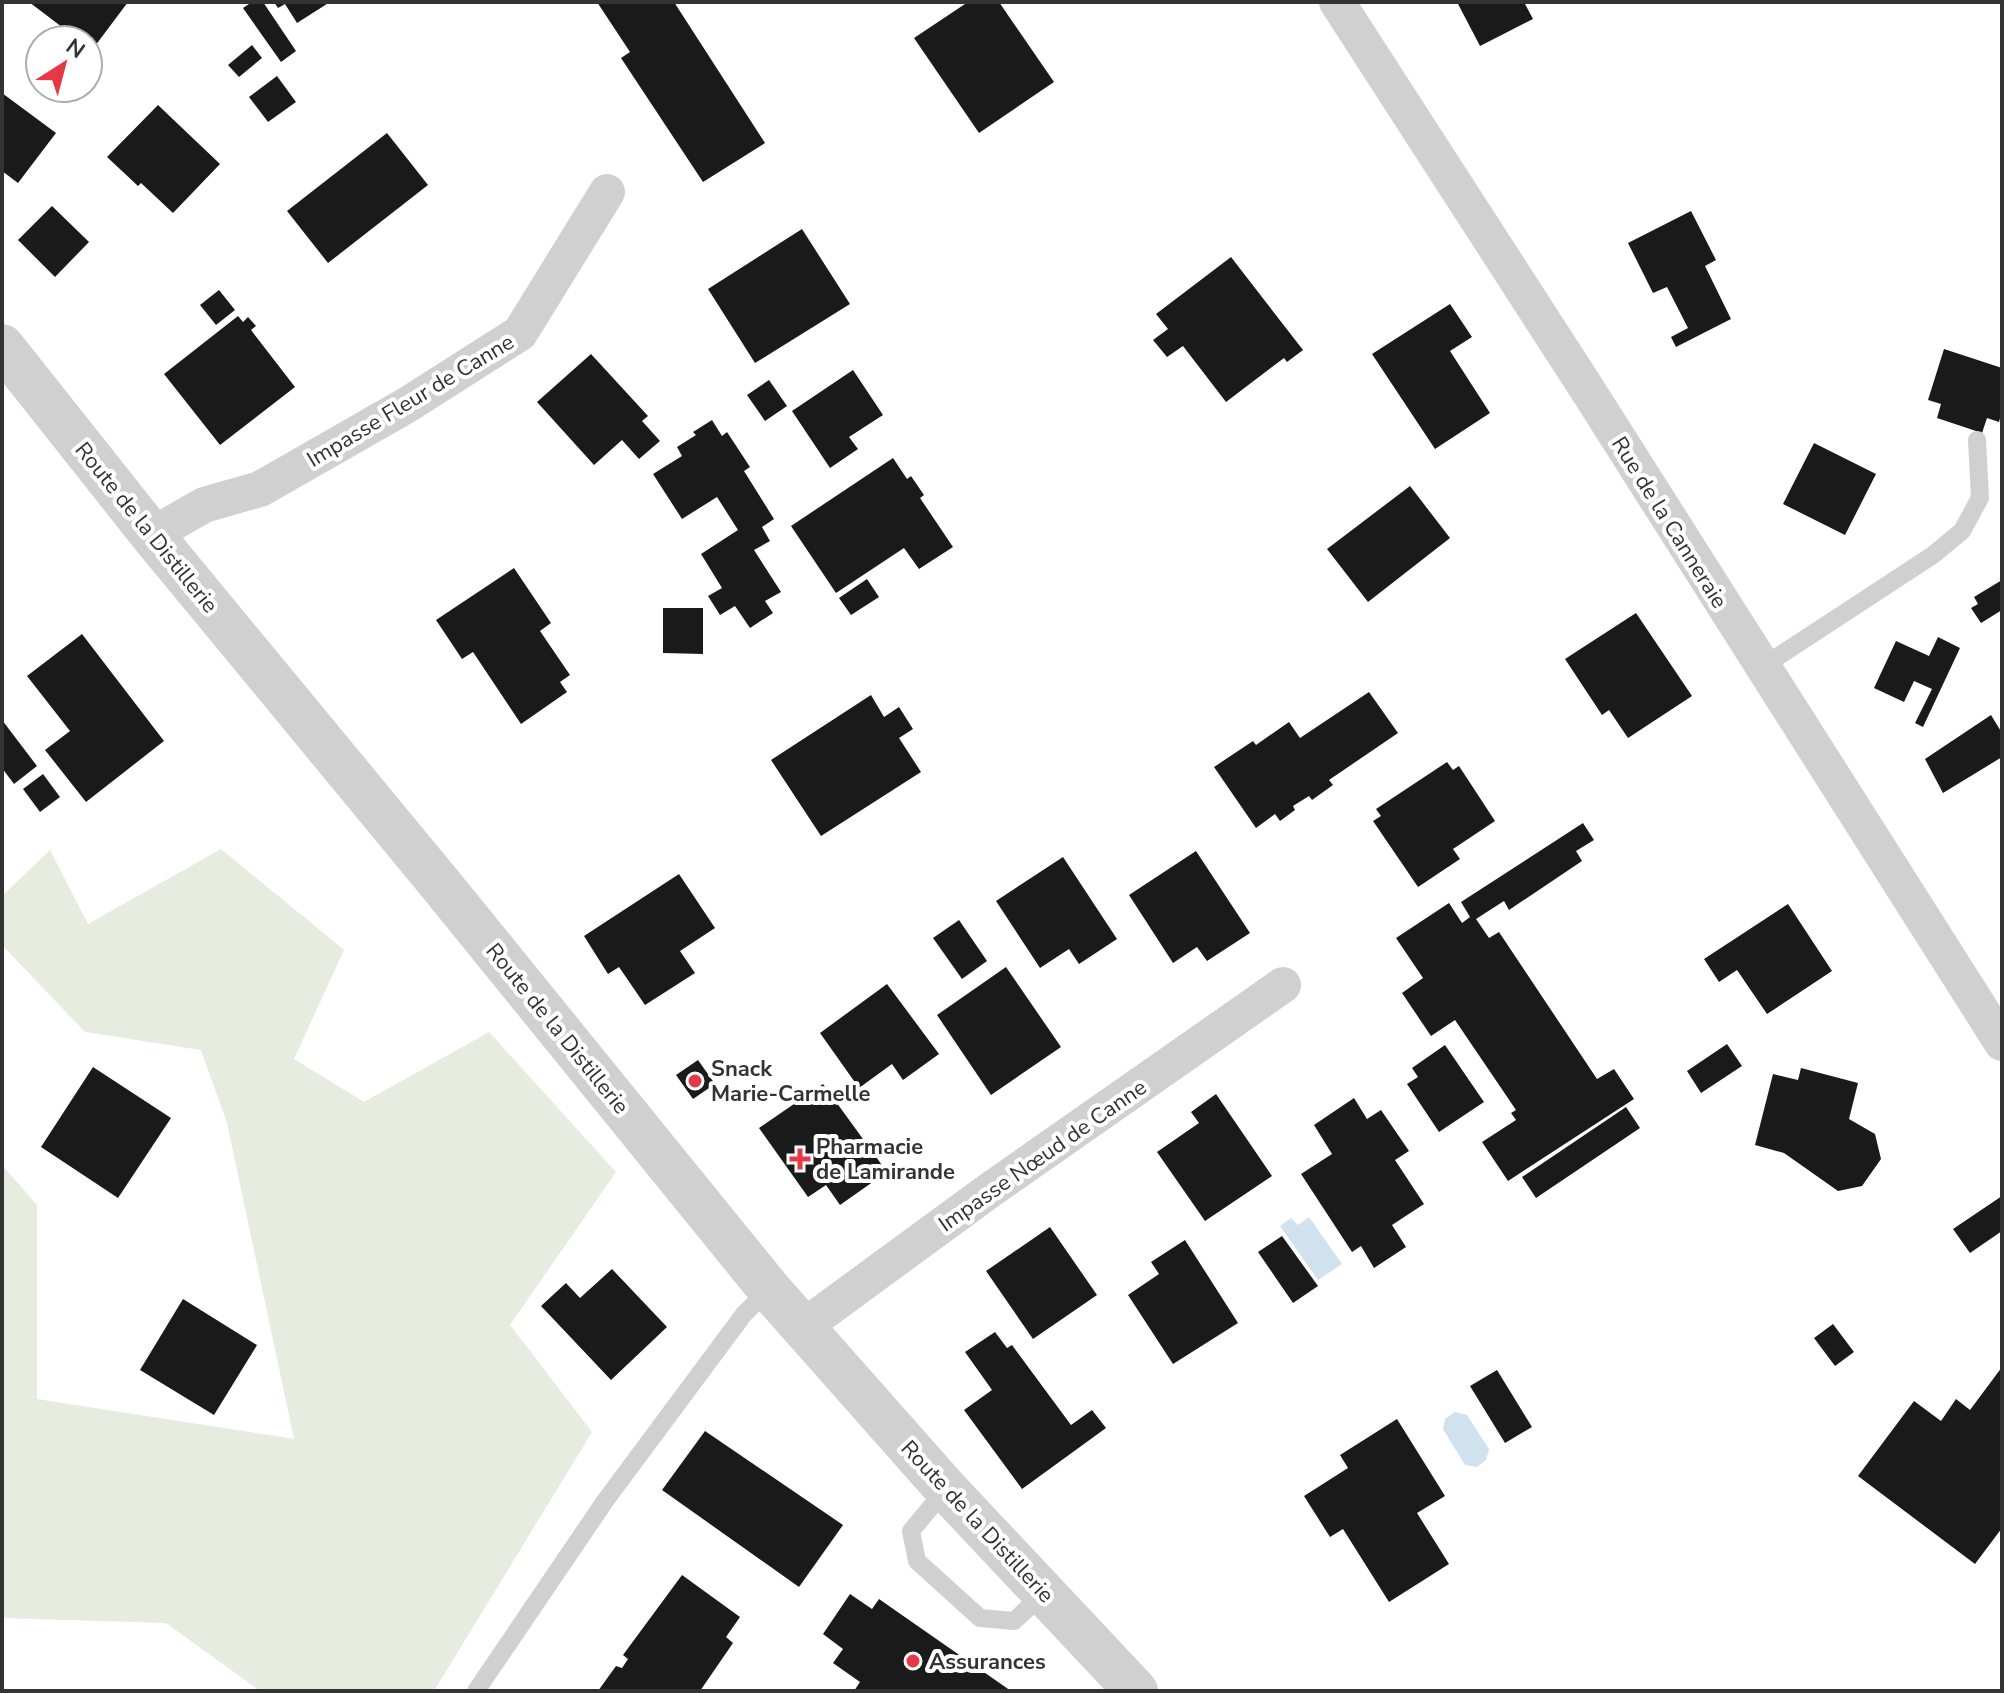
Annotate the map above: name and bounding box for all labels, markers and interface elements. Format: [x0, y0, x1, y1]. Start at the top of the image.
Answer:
north arrow [24, 24, 104, 104]
text: N [60, 32, 91, 66]
street label: Impasse Fleur de Canne [301, 327, 520, 475]
street label: Rue de la Canneraie [1604, 431, 1734, 614]
street label: Route de la Distillerie [68, 436, 225, 619]
street label: Route de la Distillerie [479, 937, 636, 1120]
place label: Snack Marie-Carmelle [711, 1054, 870, 1109]
marker: Snack Marie-Carmelle [686, 1072, 704, 1090]
street label: Impasse Nœud de Canne [933, 1073, 1153, 1239]
place label: Pharmacie de Lamirande [816, 1132, 955, 1187]
marker: Pharmacie de Lamirande [791, 1150, 809, 1168]
street label: Route de la Distillerie [894, 1434, 1061, 1609]
place label: Assurances [929, 1647, 1046, 1677]
marker: Assurances [904, 1652, 922, 1670]

